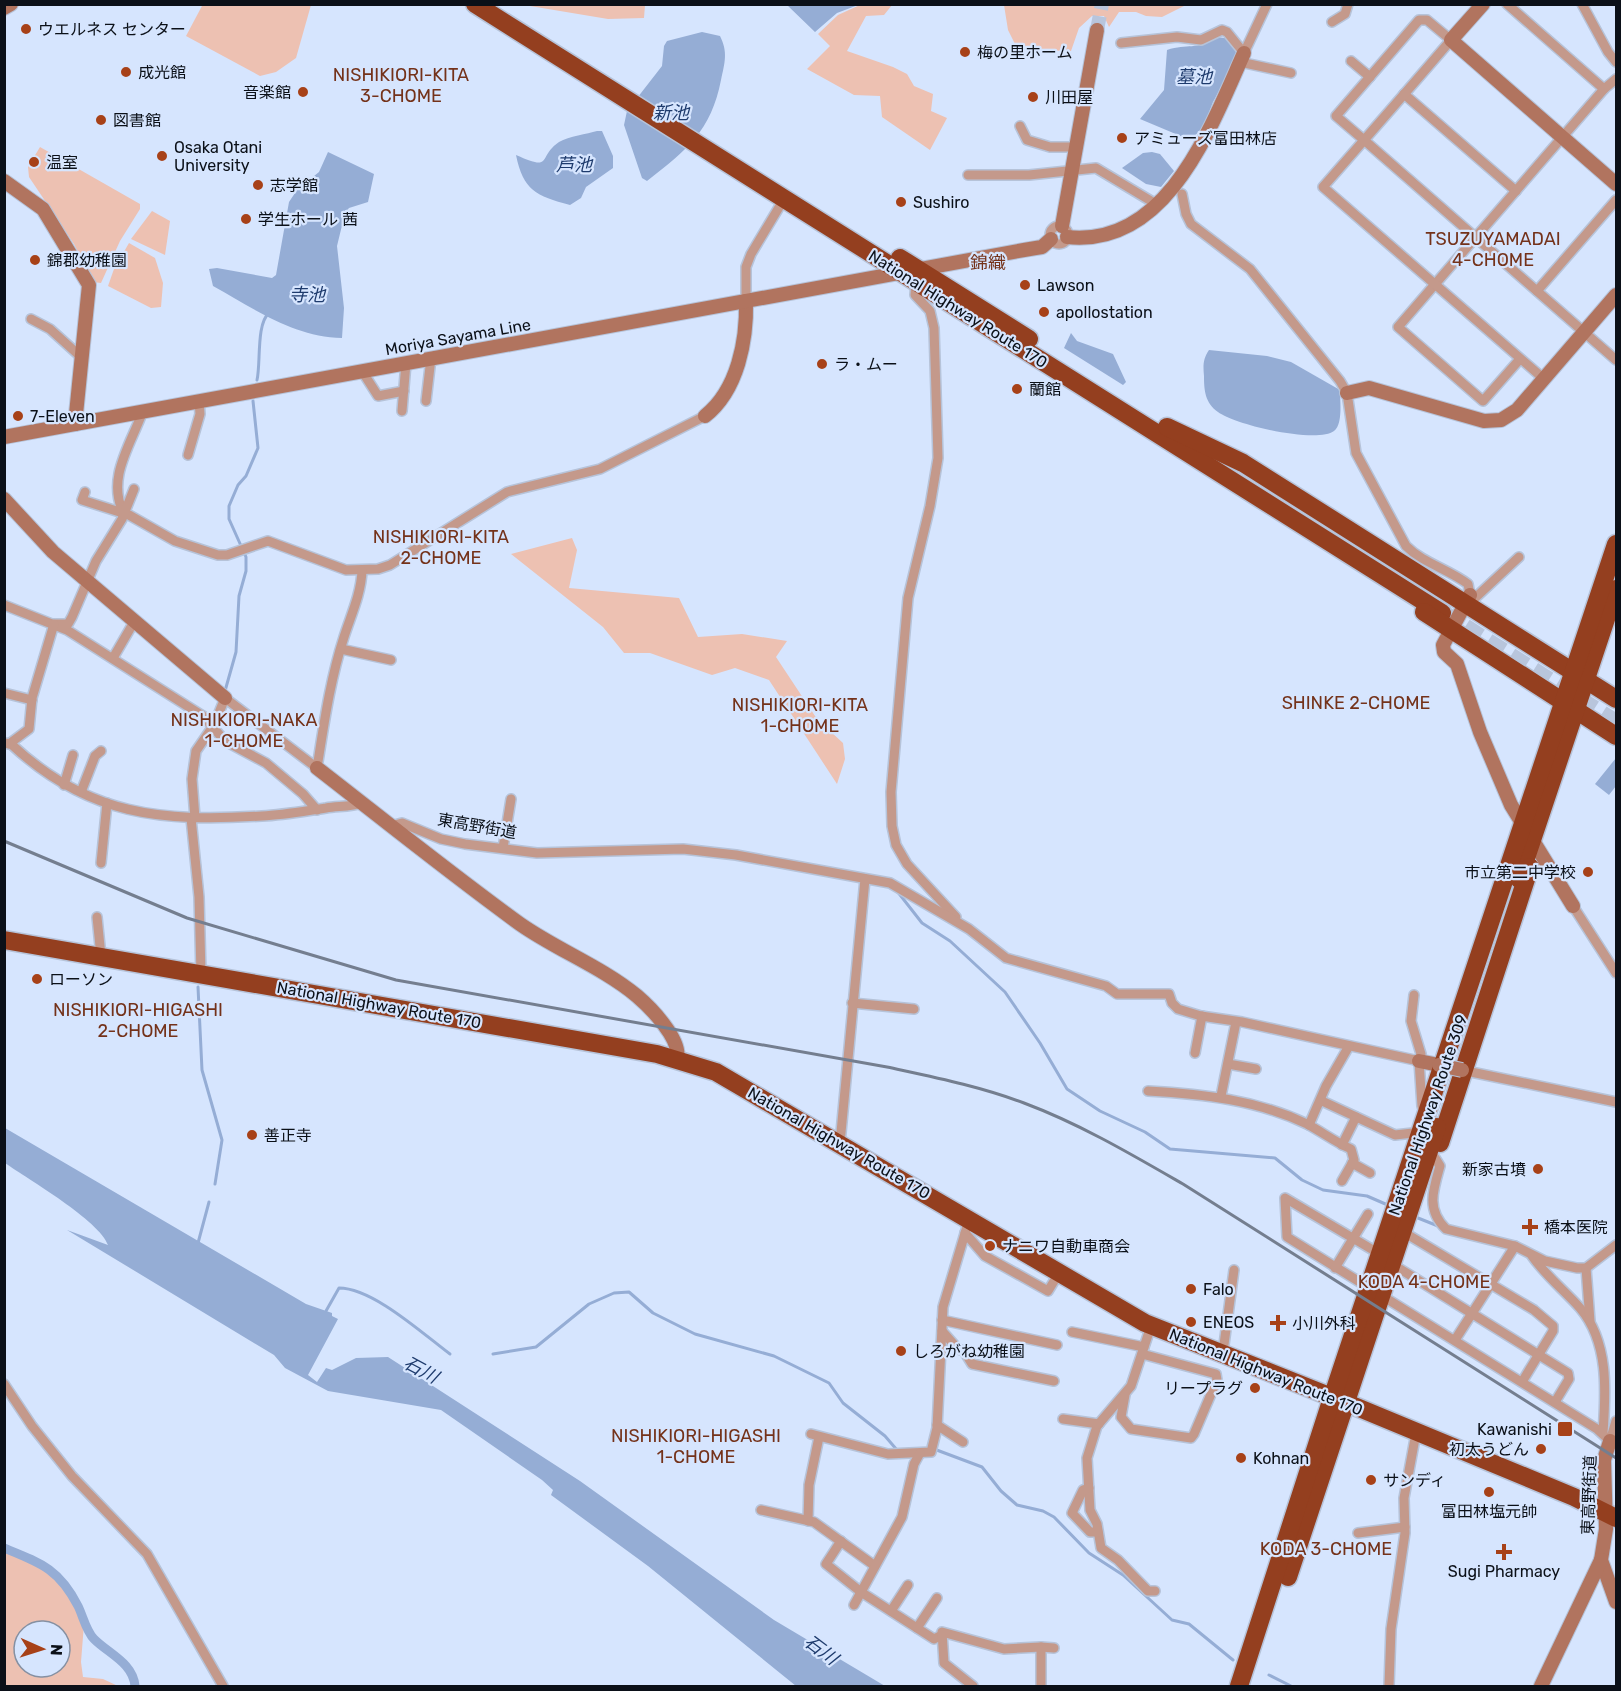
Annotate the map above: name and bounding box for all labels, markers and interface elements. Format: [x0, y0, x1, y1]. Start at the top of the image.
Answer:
place label: ウエルネス センター [38, 20, 186, 39]
marker: ウエルネス センター [19, 22, 33, 36]
place label: 梅の里ホーム [977, 43, 1073, 62]
marker: 梅の里ホーム [958, 45, 972, 59]
place label: 成光館 [138, 63, 186, 82]
district label: NISHIKIORI-KITA 3-CHOME [333, 64, 469, 107]
marker: 成光館 [119, 65, 133, 79]
water label: 墓池 [1176, 66, 1214, 88]
place label: 音楽館 [243, 83, 291, 102]
marker: 音楽館 [296, 85, 310, 99]
place label: 川田屋 [1045, 88, 1093, 107]
marker: 川田屋 [1026, 90, 1040, 104]
water label: 新池 [653, 102, 691, 124]
place label: 図書館 [113, 111, 161, 130]
marker: 図書館 [94, 113, 108, 127]
place label: アミューズ富田林店 [1134, 129, 1277, 148]
marker: アミューズ富田林店 [1115, 131, 1129, 145]
place label: Osaka Otani University [174, 138, 262, 175]
marker: Osaka Otani University [155, 149, 169, 163]
place label: 温室 [46, 153, 78, 172]
water label: 芦池 [556, 154, 594, 176]
marker: 温室 [27, 155, 41, 169]
place label: 志学館 [270, 176, 318, 195]
marker: 志学館 [251, 178, 265, 192]
place label: Sushiro [913, 193, 969, 212]
marker: Sushiro [894, 195, 908, 209]
place label: 学生ホール 茜 [258, 210, 358, 229]
marker: 学生ホール 茜 [239, 212, 253, 226]
district label: TSUZUYAMADAI 4-CHOME [1425, 228, 1561, 271]
street label: National Highway Route 170 [865, 246, 1051, 372]
place label: 錦郡幼稚園 [47, 251, 127, 270]
district label: 錦織 [970, 252, 1006, 274]
marker: 錦郡幼稚園 [28, 253, 42, 267]
place label: Lawson [1037, 276, 1094, 295]
marker: Lawson [1018, 278, 1032, 292]
water label: 寺池 [289, 284, 327, 306]
place label: apollostation [1056, 303, 1153, 322]
marker: apollostation [1037, 305, 1051, 319]
street label: Moriya Sayama Line [384, 315, 532, 359]
place label: ラ・ムー [834, 355, 898, 374]
marker: ラ・ムー [815, 357, 829, 371]
place label: 蘭館 [1029, 380, 1061, 399]
marker: 蘭館 [1010, 382, 1024, 396]
place label: 7-Eleven [30, 407, 95, 426]
marker: 7-Eleven [11, 409, 25, 423]
district label: NISHIKIORI-KITA 2-CHOME [373, 526, 509, 569]
district label: SHINKE 2-CHOME [1282, 692, 1430, 714]
district label: NISHIKIORI-KITA 1-CHOME [732, 694, 868, 737]
district label: NISHIKIORI-NAKA 1-CHOME [171, 709, 317, 752]
street label: 東高野街道 [436, 810, 518, 842]
place label: 市立第二中学校 [1464, 863, 1576, 882]
marker: 市立第二中学校 [1581, 865, 1595, 879]
place label: ローソン [49, 970, 113, 989]
marker: ローソン [30, 972, 44, 986]
street label: National Highway Route 170 [275, 978, 483, 1032]
district label: NISHIKIORI-HIGASHI 2-CHOME [53, 999, 223, 1042]
street label: National Highway Route 309 [1385, 1012, 1471, 1218]
street label: National Highway Route 170 [745, 1083, 933, 1203]
place label: 善正寺 [264, 1126, 312, 1145]
marker: 善正寺 [245, 1128, 259, 1142]
place label: 新家古墳 [1462, 1160, 1526, 1179]
marker: 新家古墳 [1531, 1162, 1545, 1176]
marker: 橋本医院 [1521, 1218, 1539, 1236]
place label: 橋本医院 [1544, 1218, 1608, 1237]
place label: ナニワ自動車商会 [1002, 1237, 1130, 1256]
marker: ナニワ自動車商会 [983, 1239, 997, 1253]
district label: KODA 4-CHOME [1358, 1271, 1490, 1293]
place label: Falo [1203, 1280, 1234, 1299]
marker: Falo [1184, 1282, 1198, 1296]
place label: ENEOS [1203, 1313, 1254, 1332]
marker: 小川外科 [1269, 1314, 1287, 1332]
place label: 小川外科 [1292, 1314, 1356, 1333]
marker: ENEOS [1184, 1315, 1198, 1329]
street label: National Highway Route 170 [1166, 1324, 1366, 1420]
place label: しろがね幼稚園 [913, 1342, 1025, 1361]
marker: しろがね幼稚園 [894, 1344, 908, 1358]
water label: 石川 [400, 1352, 444, 1389]
place label: リープラグ [1164, 1379, 1243, 1398]
marker: リープラグ [1248, 1381, 1262, 1395]
place label: Kawanishi [1477, 1420, 1552, 1439]
marker: Kawanishi [1556, 1420, 1574, 1438]
district label: NISHIKIORI-HIGASHI 1-CHOME [611, 1425, 781, 1468]
place label: 初太うどん [1449, 1440, 1529, 1459]
marker: 初太うどん [1534, 1442, 1548, 1456]
place label: Kohnan [1253, 1449, 1309, 1468]
marker: Kohnan [1234, 1451, 1248, 1465]
street label: 東高野街道 [1578, 1455, 1600, 1535]
place label: サンディ [1383, 1471, 1446, 1490]
marker: サンディ [1364, 1473, 1378, 1487]
marker: 富田林塩元帥 [1482, 1485, 1496, 1499]
place label: 富田林塩元帥 [1441, 1502, 1537, 1521]
district label: KODA 3-CHOME [1260, 1538, 1392, 1560]
marker: Sugi Pharmacy [1497, 1545, 1511, 1559]
place label: Sugi Pharmacy [1448, 1562, 1560, 1581]
north arrow [12, 1619, 72, 1679]
water label: 石川 [800, 1630, 844, 1671]
text: N [47, 1644, 66, 1656]

